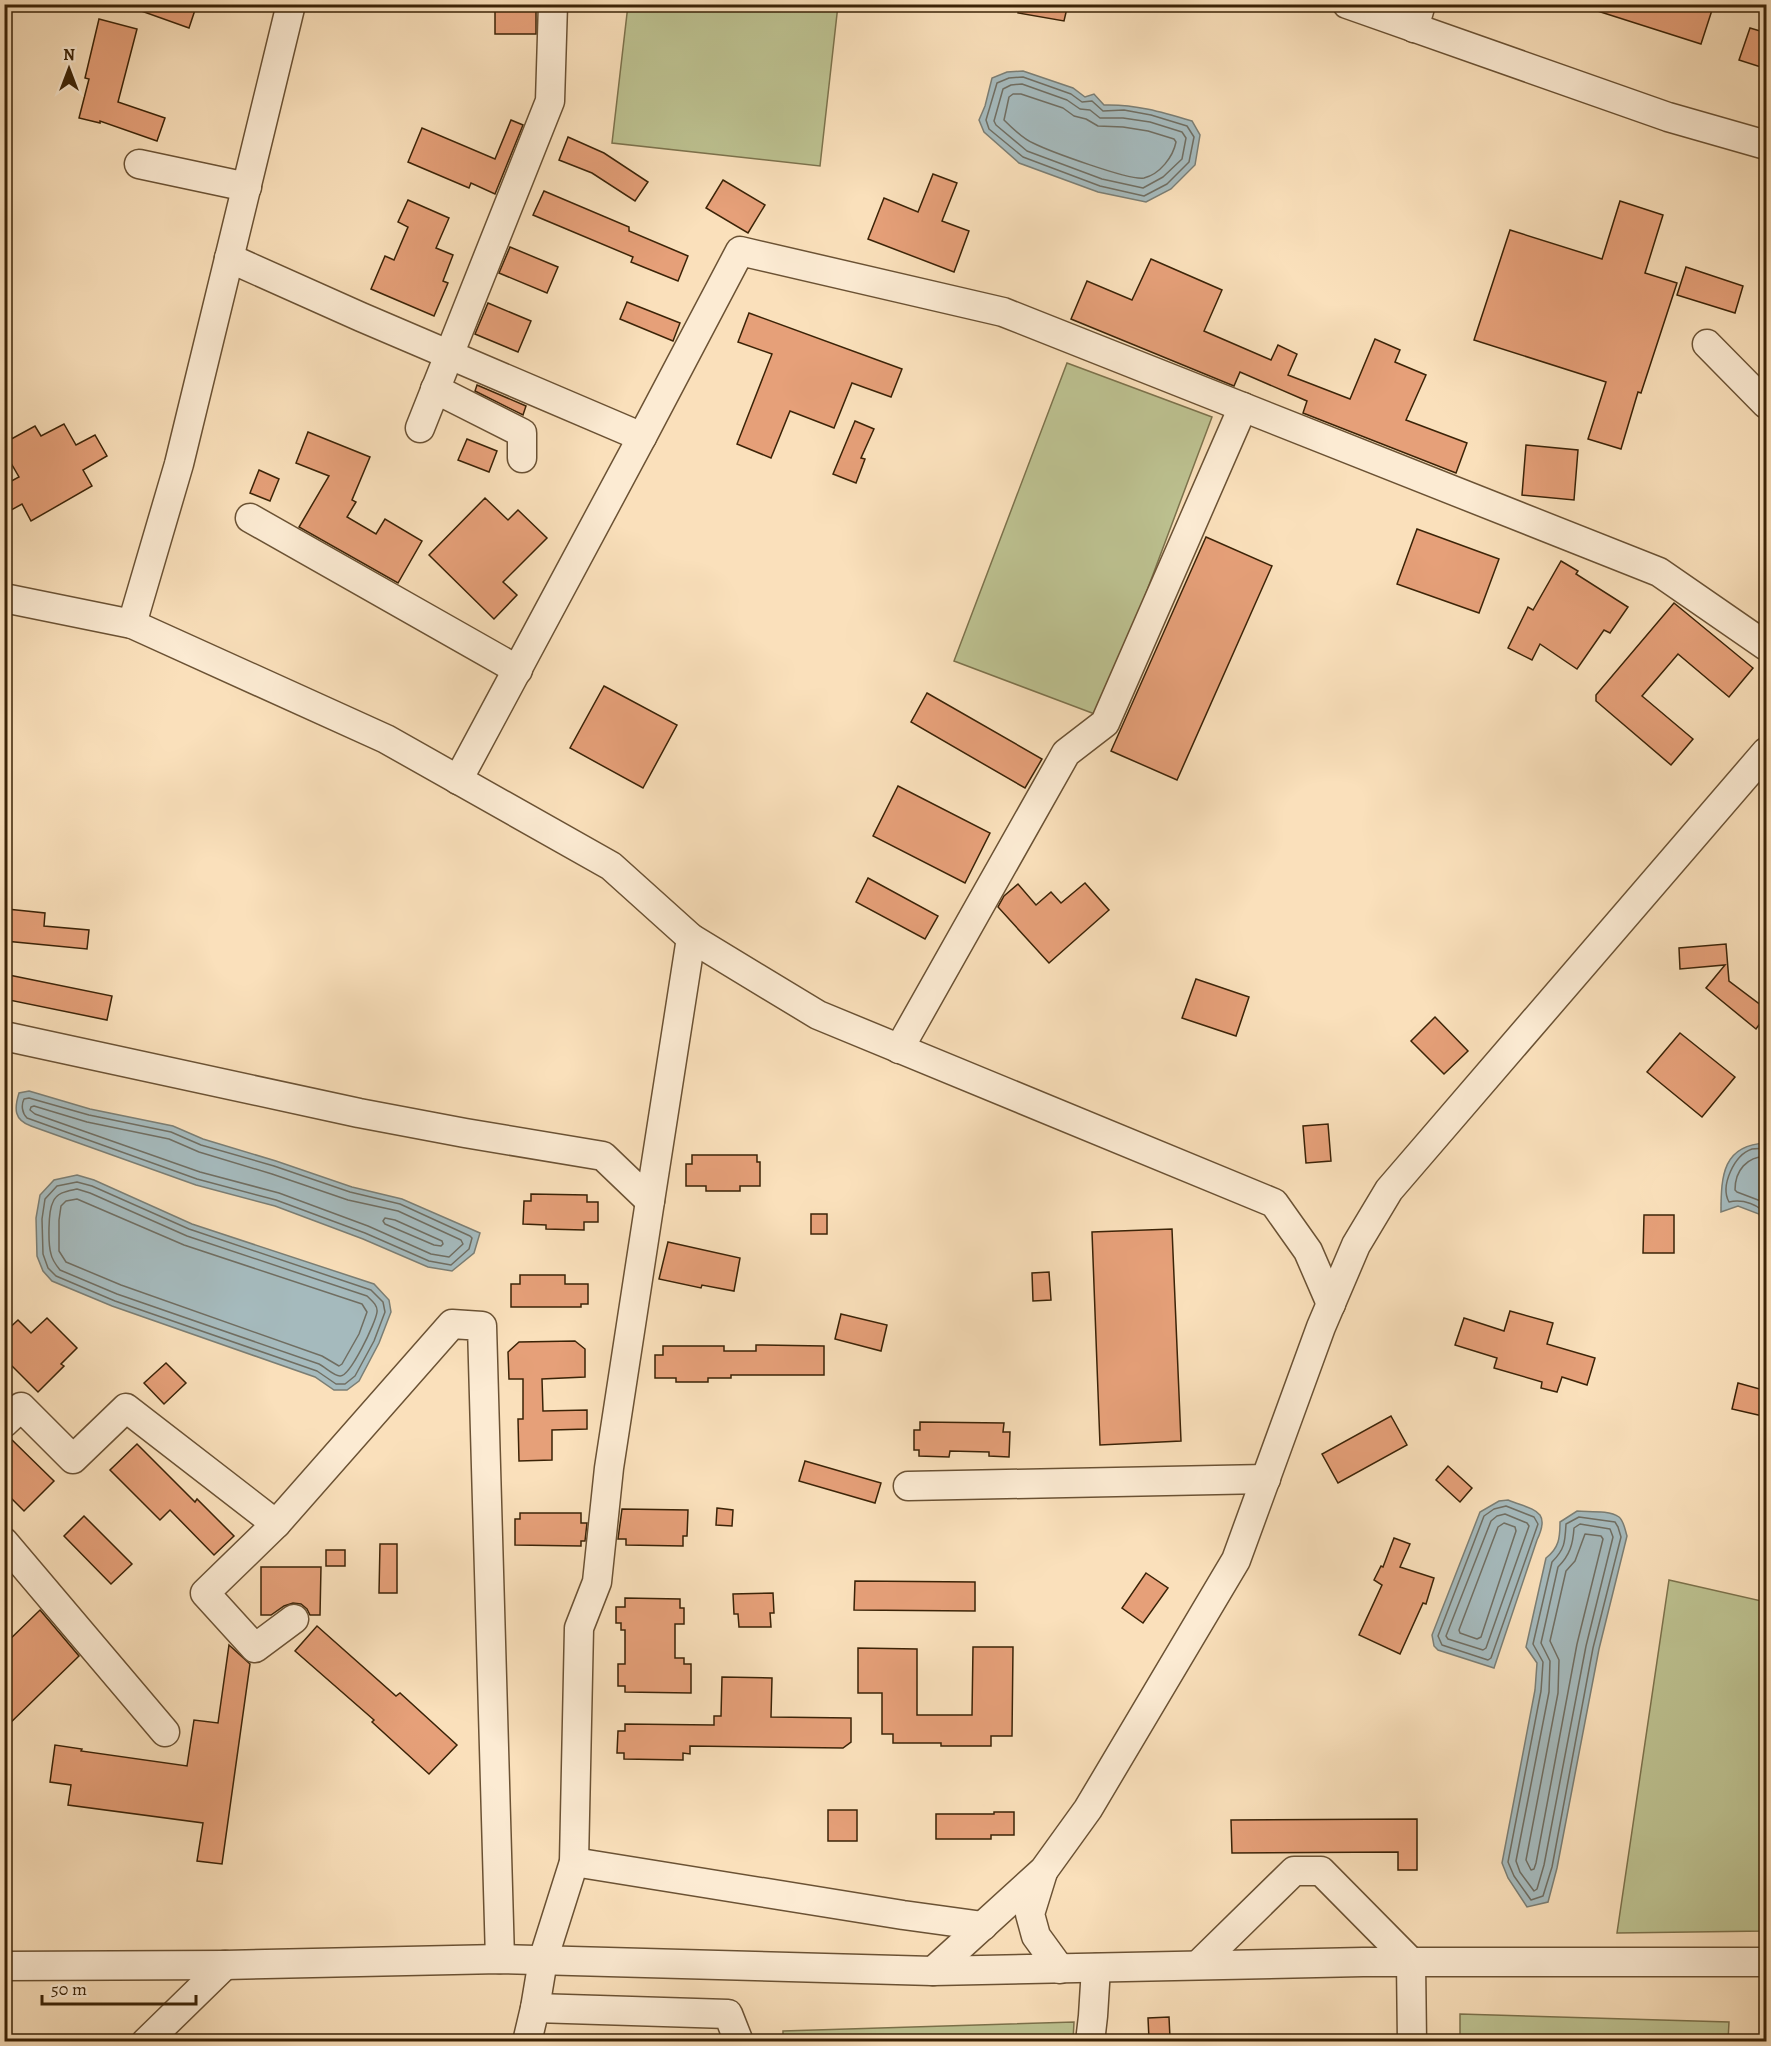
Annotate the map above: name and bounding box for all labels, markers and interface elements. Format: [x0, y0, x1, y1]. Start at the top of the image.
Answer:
north arrow [39, 39, 99, 99]
text: N [63, 44, 75, 66]
scale bar [42, 1968, 196, 2006]
text: 50 m [51, 1977, 87, 2001]

